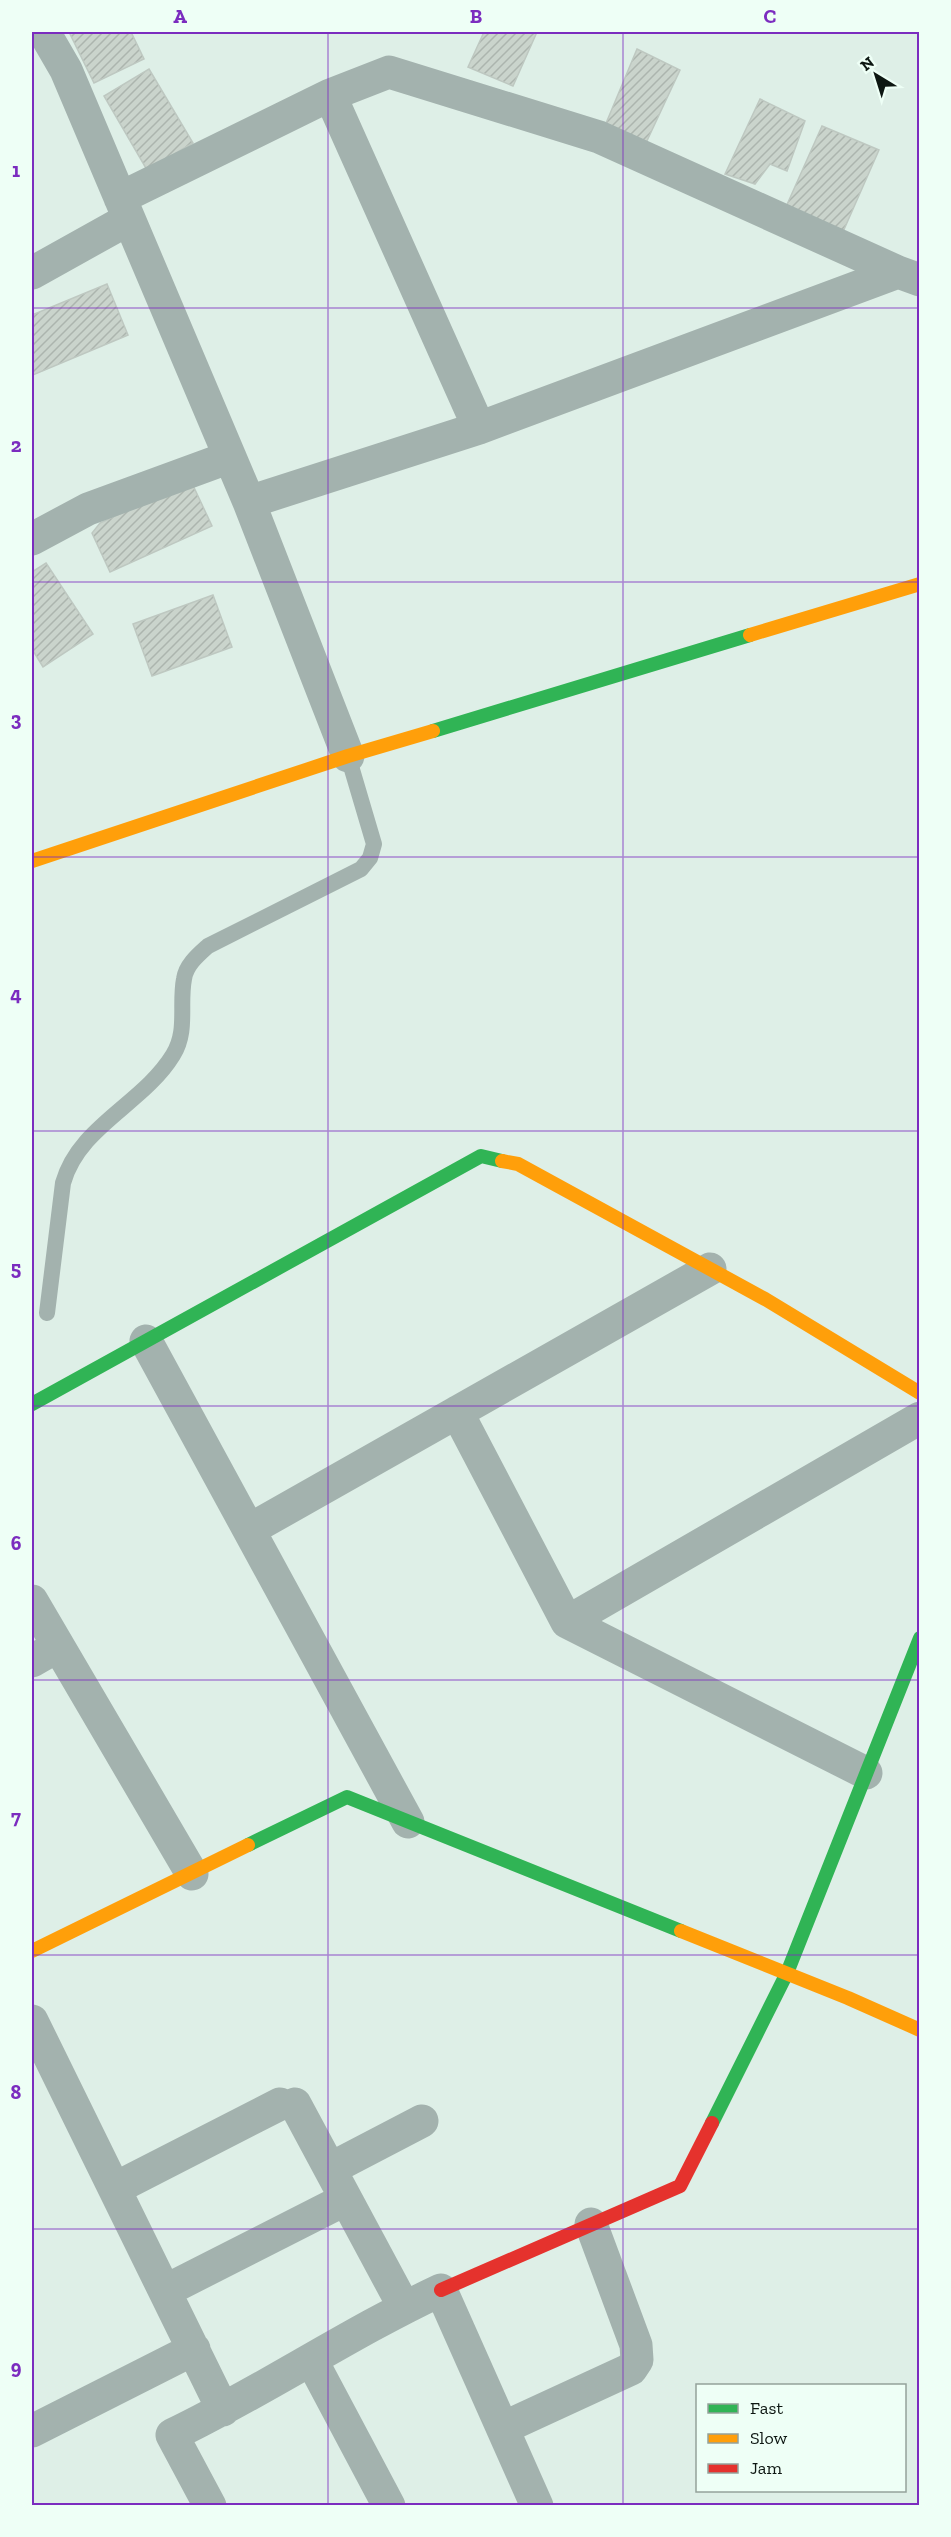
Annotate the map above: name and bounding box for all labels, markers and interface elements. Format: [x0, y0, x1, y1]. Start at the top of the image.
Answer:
text: A [173, 4, 187, 28]
text: B [470, 4, 482, 28]
text: C [764, 4, 777, 28]
north arrow [846, 45, 906, 105]
text: N [856, 52, 878, 75]
text: 1 [12, 158, 20, 182]
text: 2 [11, 433, 22, 457]
text: 3 [11, 707, 22, 731]
text: 4 [10, 982, 22, 1006]
text: 5 [11, 1256, 21, 1280]
text: 6 [11, 1531, 22, 1555]
text: 7 [11, 1805, 21, 1829]
text: 8 [11, 2080, 22, 2104]
text: 9 [11, 2355, 22, 2379]
legend [696, 2384, 906, 2492]
text: Fast [750, 2397, 783, 2419]
text: Slow [750, 2427, 787, 2449]
text: Jam [750, 2457, 782, 2479]

